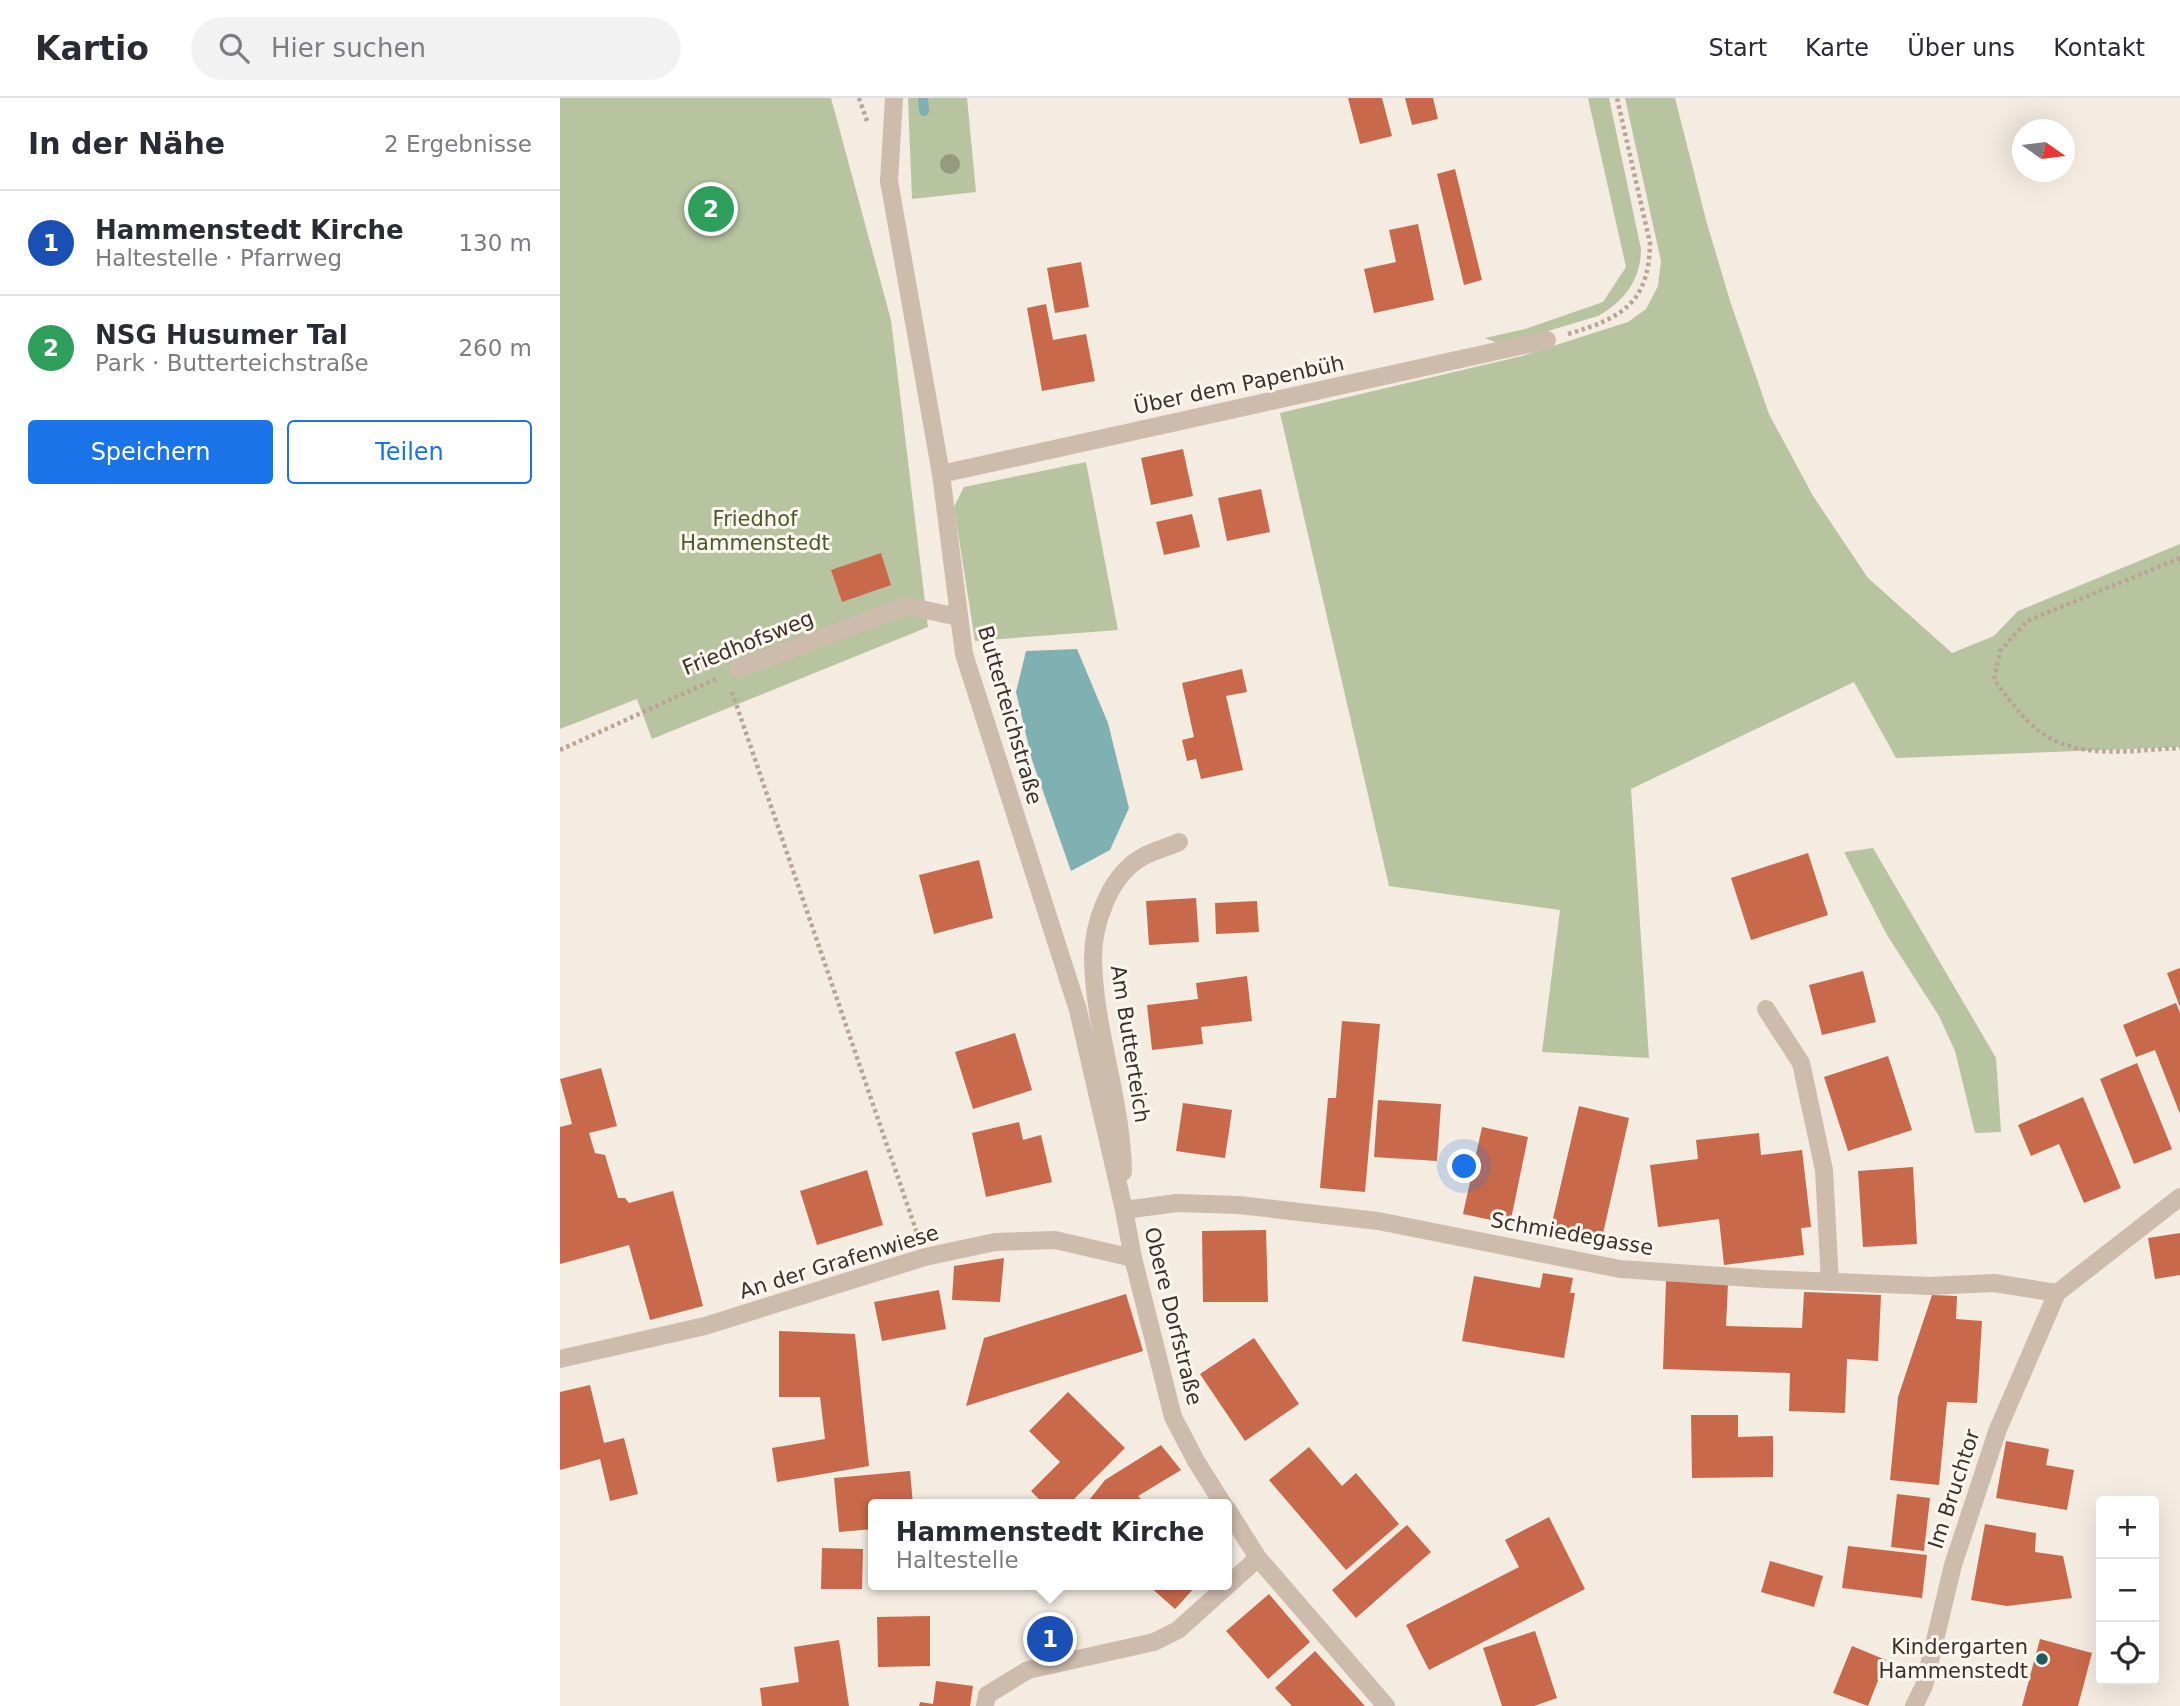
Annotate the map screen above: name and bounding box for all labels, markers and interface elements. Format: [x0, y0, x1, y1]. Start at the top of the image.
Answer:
search box [191, 17, 681, 80]
text: Kartio [35, 29, 149, 68]
icon: search [215, 29, 253, 67]
text: Hier suchen [271, 33, 426, 63]
text: Start [1708, 34, 1767, 62]
text: Karte [1805, 34, 1869, 62]
text: Über uns [1907, 34, 2015, 62]
text: Kontakt [2053, 34, 2145, 62]
north arrow [2012, 119, 2075, 182]
text: In der Nähe [28, 126, 225, 161]
text: 2 Ergebnisse [384, 131, 532, 157]
pin: 2 [688, 183, 734, 235]
text: Hammenstedt Kirche [95, 215, 404, 245]
text: 1 [43, 230, 59, 256]
text: 130 m [458, 230, 532, 256]
text: Haltestelle · Pfarrweg [95, 245, 342, 271]
text: NSG Husumer Tal [95, 320, 348, 350]
text: 2 [43, 335, 59, 361]
text: 260 m [458, 335, 532, 361]
text: Park · Butterteichstraße [95, 350, 369, 376]
street label: Über dem Papenbüh [1131, 350, 1346, 419]
button: Speichern [28, 420, 273, 484]
button: Teilen [287, 420, 532, 484]
park label: Friedhof Hammenstedt [680, 507, 830, 555]
street label: Friedhofsweg [679, 606, 817, 680]
street label: Butterteichstraße [973, 623, 1047, 807]
street label: Am Butterteich [1106, 964, 1154, 1124]
your location [1447, 1149, 1481, 1183]
street label: Schmiedegasse [1489, 1208, 1655, 1260]
street label: An der Grafenwiese [736, 1220, 942, 1304]
street label: Obere Dorfstraße [1139, 1225, 1207, 1407]
street label: Im Bruchtor [1923, 1426, 1985, 1552]
map controls [2096, 1496, 2159, 1685]
button: + [2096, 1496, 2159, 1559]
popup [868, 1499, 1232, 1590]
text: Hammenstedt Kirche [896, 1517, 1204, 1547]
text: Haltestelle [896, 1547, 1019, 1573]
button: − [2096, 1559, 2159, 1622]
pin: 1 [1027, 1613, 1073, 1665]
button: locate [2096, 1622, 2159, 1685]
place label: Kindergarten Hammenstedt [1879, 1635, 2028, 1683]
marker: Kindergarten Hammenstedt [2034, 1651, 2050, 1667]

